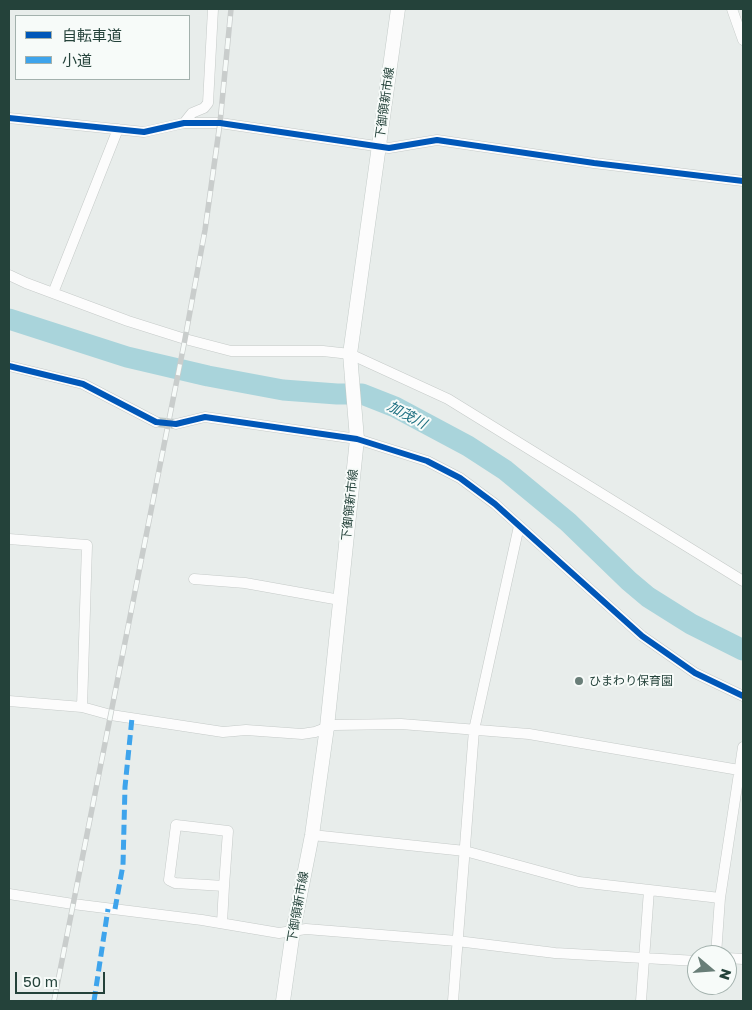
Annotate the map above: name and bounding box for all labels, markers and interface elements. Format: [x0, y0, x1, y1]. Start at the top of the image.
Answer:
legend [15, 15, 190, 80]
text: 自転車道 [62, 26, 122, 44]
text: 小道 [62, 51, 92, 69]
street label: 下御領新市線 [373, 66, 397, 140]
water label: 加茂川 [385, 398, 429, 432]
street label: 下御領新市線 [339, 468, 361, 542]
place label: ひまわり保育園 [589, 674, 673, 688]
marker: ひまわり保育園 [573, 675, 585, 687]
street label: 下御領新市線 [285, 870, 311, 944]
north arrow [687, 945, 737, 995]
scale bar [18, 962, 108, 994]
text: N [716, 967, 736, 982]
text: 50 m [23, 972, 58, 990]

